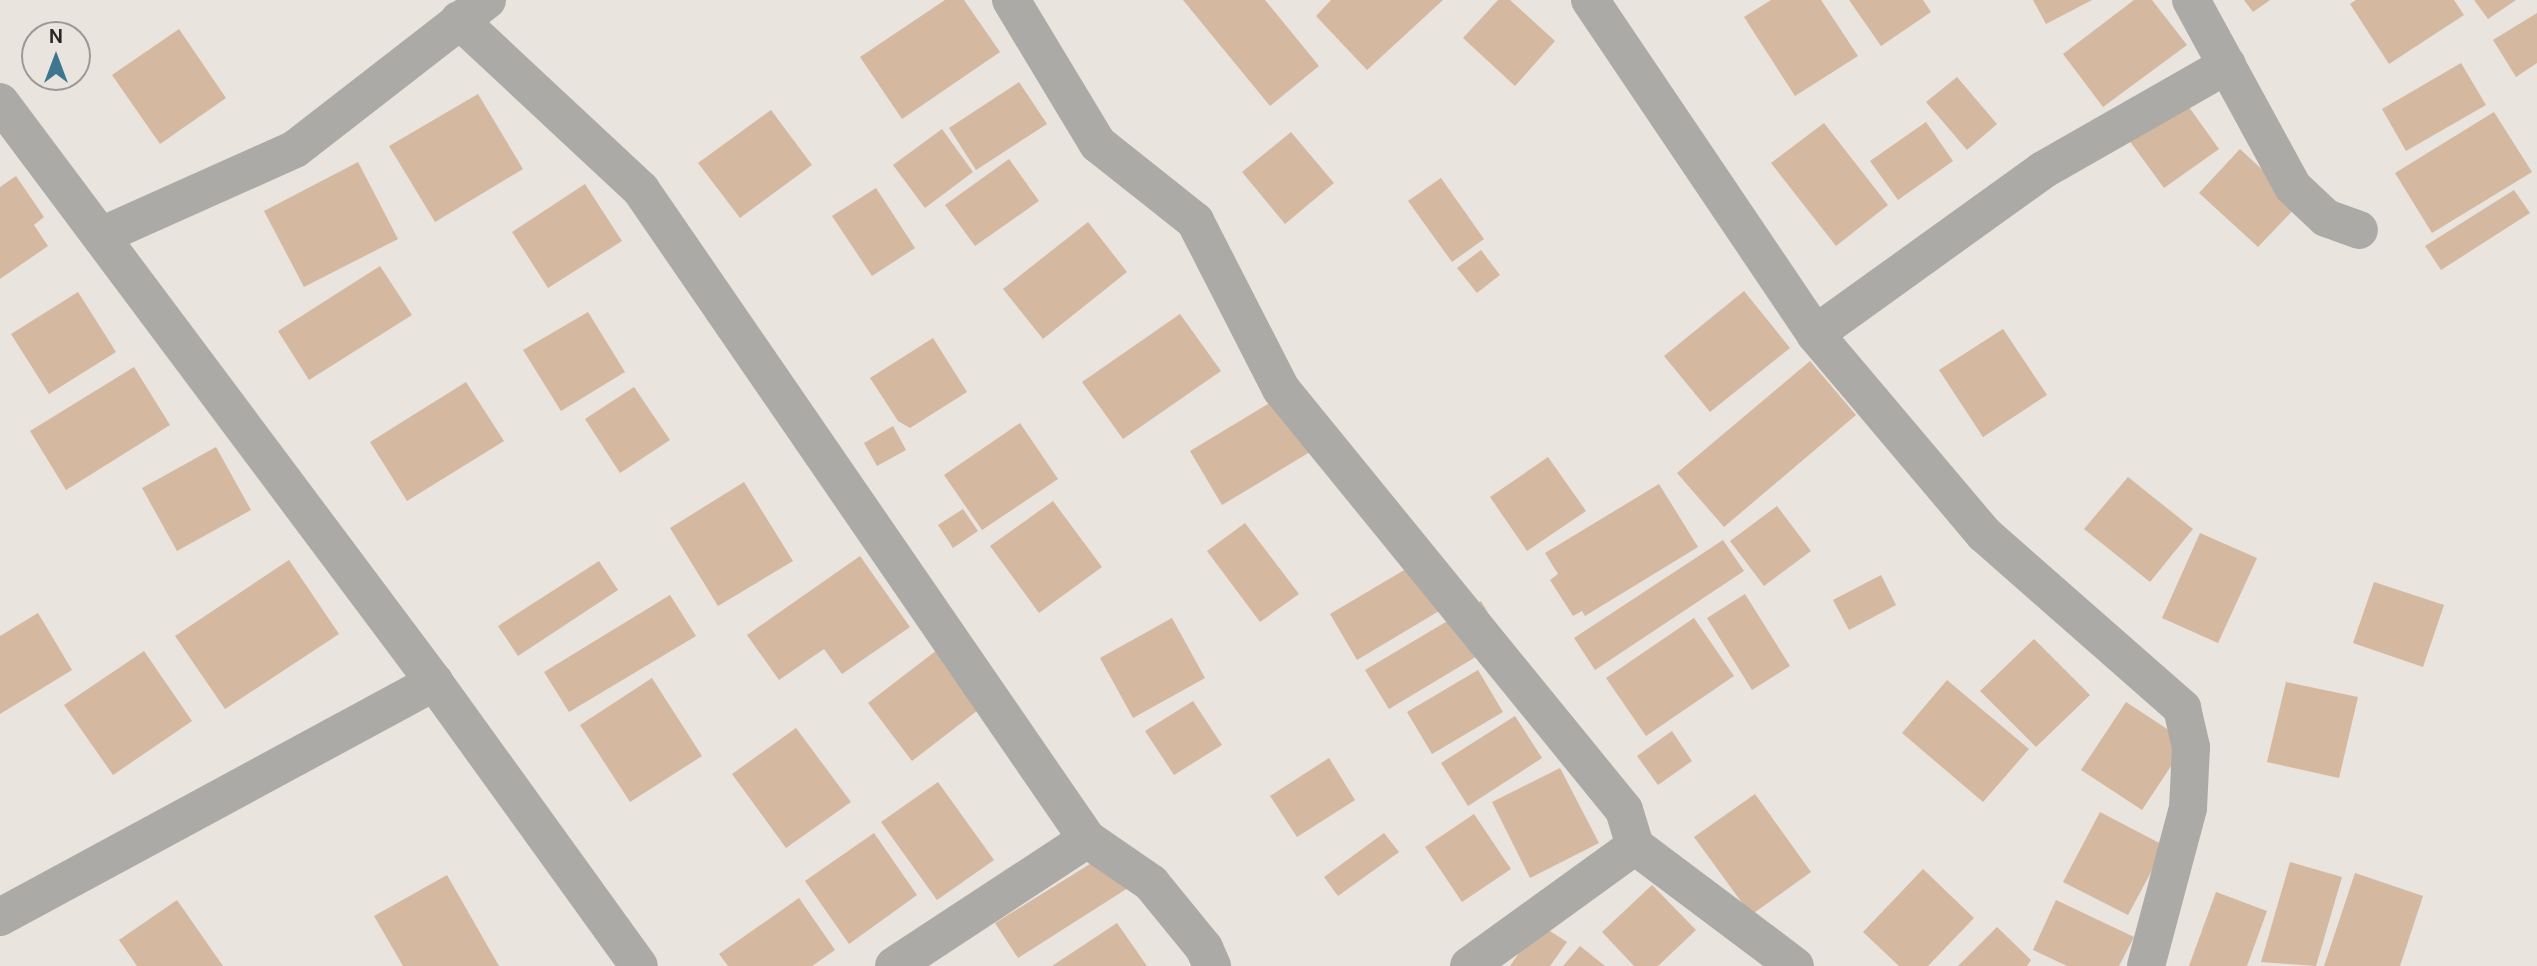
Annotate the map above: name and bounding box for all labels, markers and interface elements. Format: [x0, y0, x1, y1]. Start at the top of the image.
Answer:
north arrow [21, 21, 91, 91]
text: N [49, 24, 63, 49]

